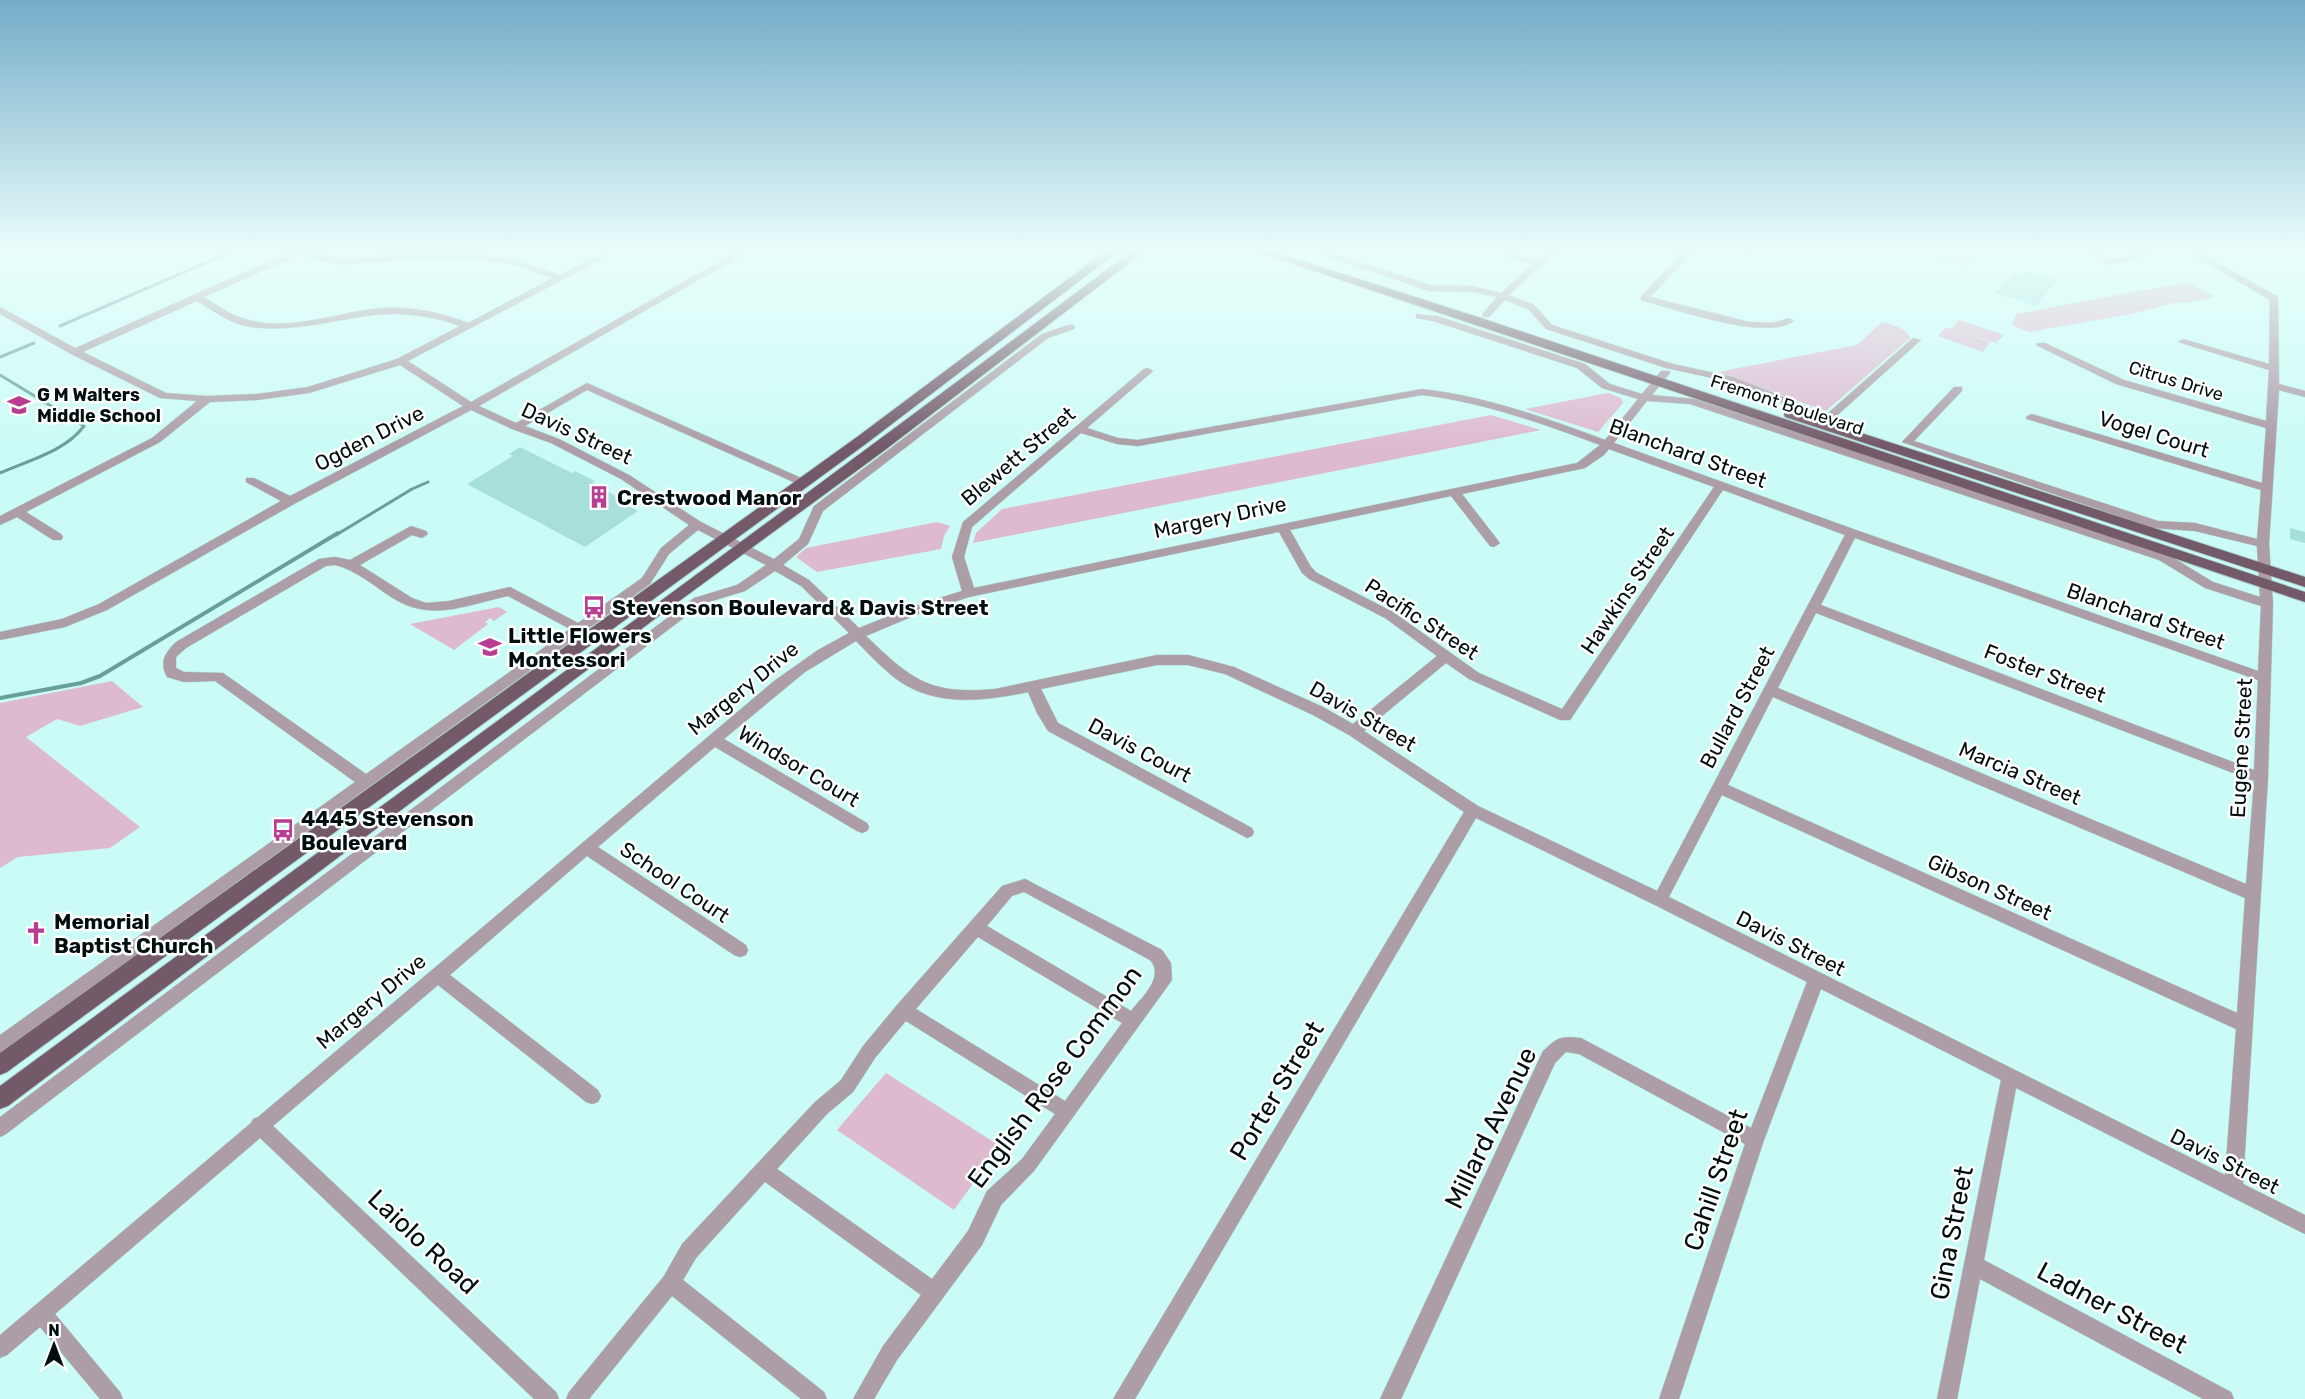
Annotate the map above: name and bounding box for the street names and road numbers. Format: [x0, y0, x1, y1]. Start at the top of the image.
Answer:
street label: Citrus Drive [2126, 356, 2226, 406]
street label: Fremont Boulevard [1708, 370, 1866, 440]
street label: Davis Street [518, 396, 636, 470]
street label: Ogden Drive [310, 400, 428, 476]
street label: Blewett Street [956, 401, 1080, 511]
street label: Vogel Court [2096, 405, 2212, 463]
street label: Blanchard Street [1606, 413, 1770, 493]
street label: Margery Drive [1151, 491, 1289, 543]
street label: Hawkins Street [1575, 521, 1679, 659]
street label: Pacific Street [1360, 573, 1484, 665]
street label: Blanchard Street [2064, 577, 2228, 655]
street label: Margery Drive [683, 636, 803, 740]
street label: Foster Street [1981, 638, 2109, 708]
street label: Bullard Street [1694, 642, 1780, 772]
street label: Davis Street [1305, 675, 1421, 757]
street label: Eugene Street [2225, 677, 2257, 819]
street label: Davis Court [1084, 712, 1196, 788]
street label: Windsor Court [734, 720, 864, 812]
street label: Marcia Street [1955, 736, 2085, 810]
street label: School Court [616, 836, 734, 928]
street label: Gibson Street [1924, 848, 2056, 926]
street label: Davis Street [1732, 905, 1850, 981]
street label: Margery Drive [311, 948, 431, 1054]
street label: English Rose Common [961, 960, 1149, 1194]
street label: Porter Street [1223, 1016, 1331, 1166]
street label: Millard Avenue [1439, 1042, 1543, 1214]
street label: Cahill Street [1677, 1105, 1755, 1255]
street label: Davis Street [2166, 1123, 2284, 1199]
street label: Gina Street [1924, 1163, 1980, 1303]
street label: Laiolo Road [361, 1183, 485, 1301]
street label: Ladner Street [2032, 1255, 2192, 1361]

